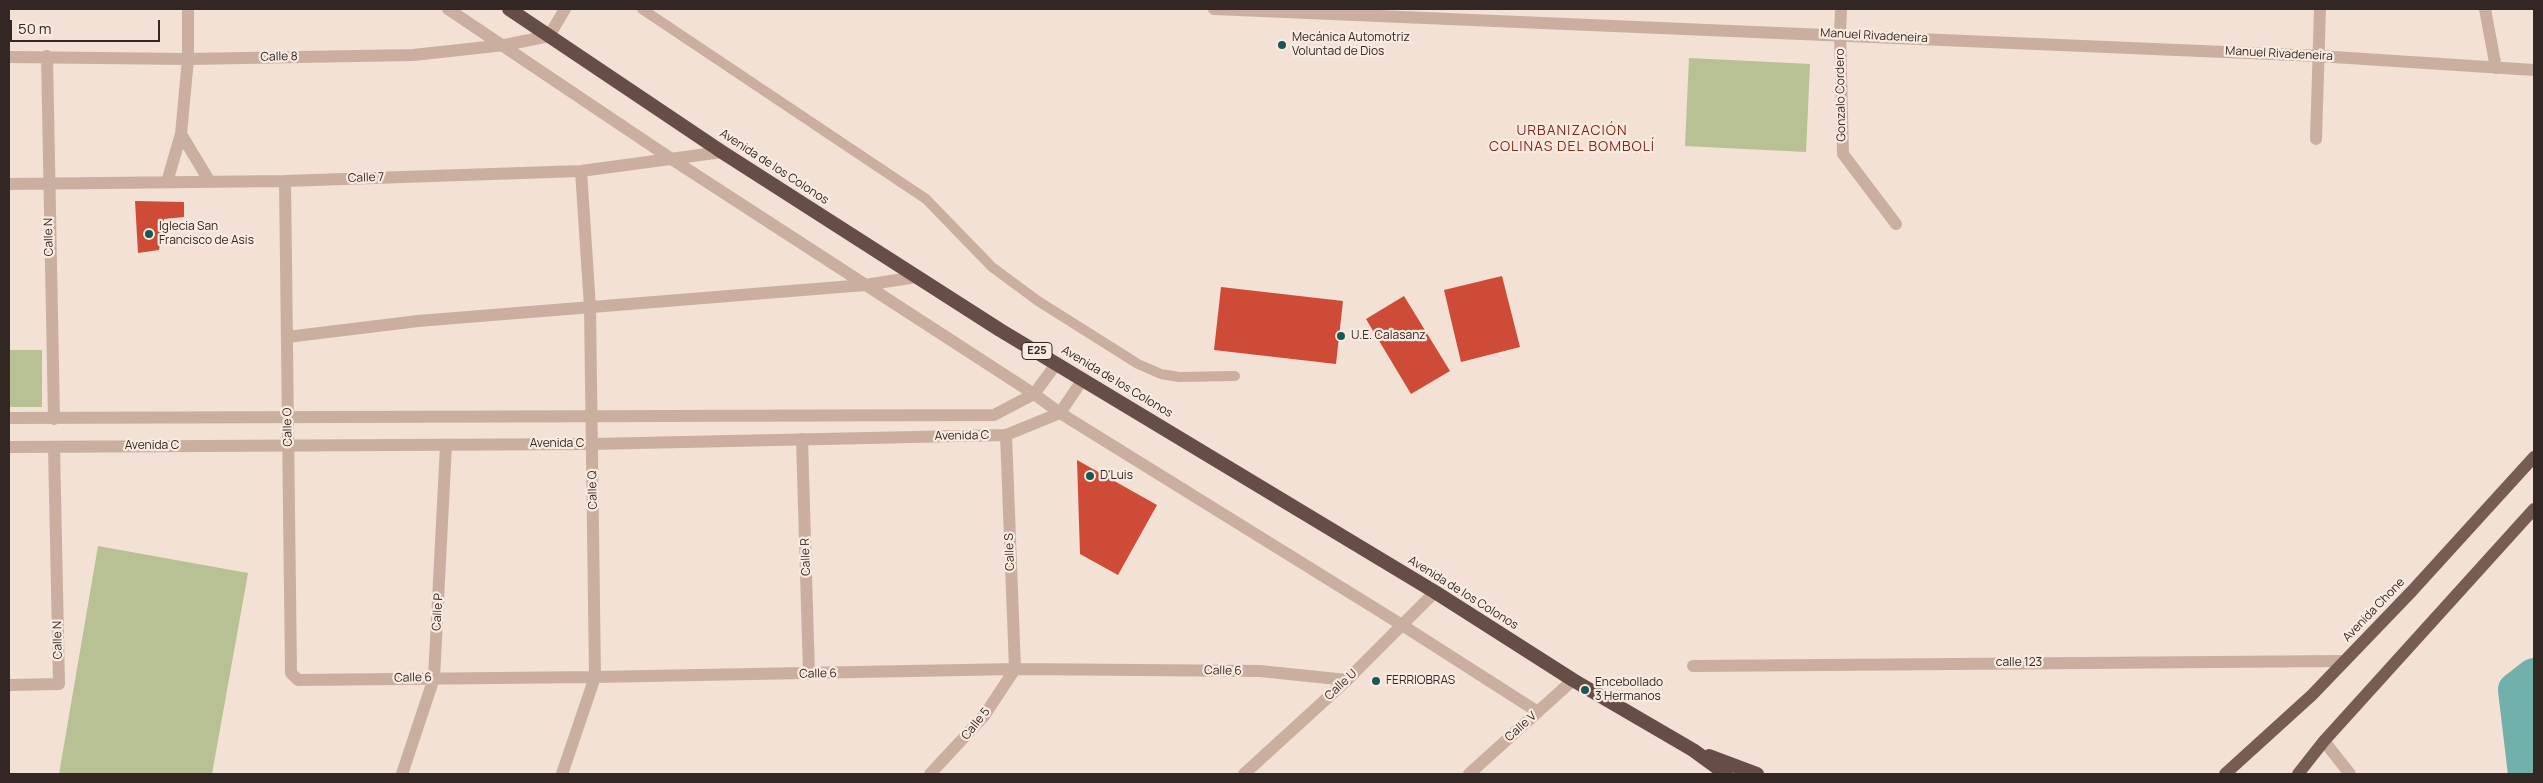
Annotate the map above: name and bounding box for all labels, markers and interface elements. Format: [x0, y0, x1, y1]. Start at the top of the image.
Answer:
scale bar [12, 10, 162, 42]
text: 50 m [18, 18, 52, 39]
street label: Manuel Rivadeneira [1820, 26, 1928, 46]
place label: Mecánica Automotriz Voluntad de Dios [1292, 31, 1410, 59]
marker: Mecánica Automotriz Voluntad de Dios [1276, 39, 1288, 51]
street label: Manuel Rivadeneira [2225, 44, 2333, 64]
street label: Gonzalo Cordero [1833, 48, 1849, 142]
street label: Calle 8 [260, 49, 298, 65]
district label: URBANIZACIÓN COLINAS DEL BOMBOLÍ [1487, 123, 1657, 156]
street label: Avenida de los Colonos [717, 126, 831, 208]
street label: Calle 7 [348, 170, 384, 186]
street label: Calle N [41, 218, 57, 256]
place label: Iglecia San Francisco de Asis [159, 220, 254, 248]
marker: Iglecia San Francisco de Asis [143, 228, 155, 240]
place label: U.E. Calasanz [1351, 329, 1426, 343]
marker: U.E. Calasanz [1335, 330, 1347, 342]
road number: E25 [1022, 342, 1052, 360]
street label: Avenida de los Colonos [1059, 343, 1175, 421]
street label: Calle O [280, 407, 296, 447]
street label: Avenida C [935, 428, 989, 444]
street label: Avenida C [530, 437, 584, 451]
street label: Avenida C [125, 439, 179, 453]
place label: D'Luis [1100, 469, 1133, 483]
street label: Calle Q [585, 470, 601, 510]
marker: D'Luis [1084, 470, 1096, 482]
street label: Calle S [1002, 533, 1018, 571]
street label: Calle R [798, 538, 814, 576]
street label: Avenida de los Colonos [1405, 553, 1521, 633]
street label: Avenida Chone [2340, 575, 2408, 645]
street label: Calle P [430, 593, 446, 631]
street label: Calle N [50, 621, 66, 659]
street label: calle 123 [1996, 656, 2042, 670]
street label: Calle 6 [1204, 663, 1242, 679]
street label: Calle 6 [799, 666, 837, 682]
street label: Calle U [1322, 667, 1360, 703]
street label: Calle 6 [394, 670, 432, 686]
place label: FERRIOBRAS [1386, 674, 1455, 688]
marker: FERRIOBRAS [1370, 675, 1382, 687]
place label: Encebollado 3 Hermanos [1595, 676, 1663, 704]
marker: Encebollado 3 Hermanos [1579, 684, 1591, 696]
street label: Calle 5 [959, 705, 993, 743]
street label: Calle V [1502, 709, 1540, 745]

